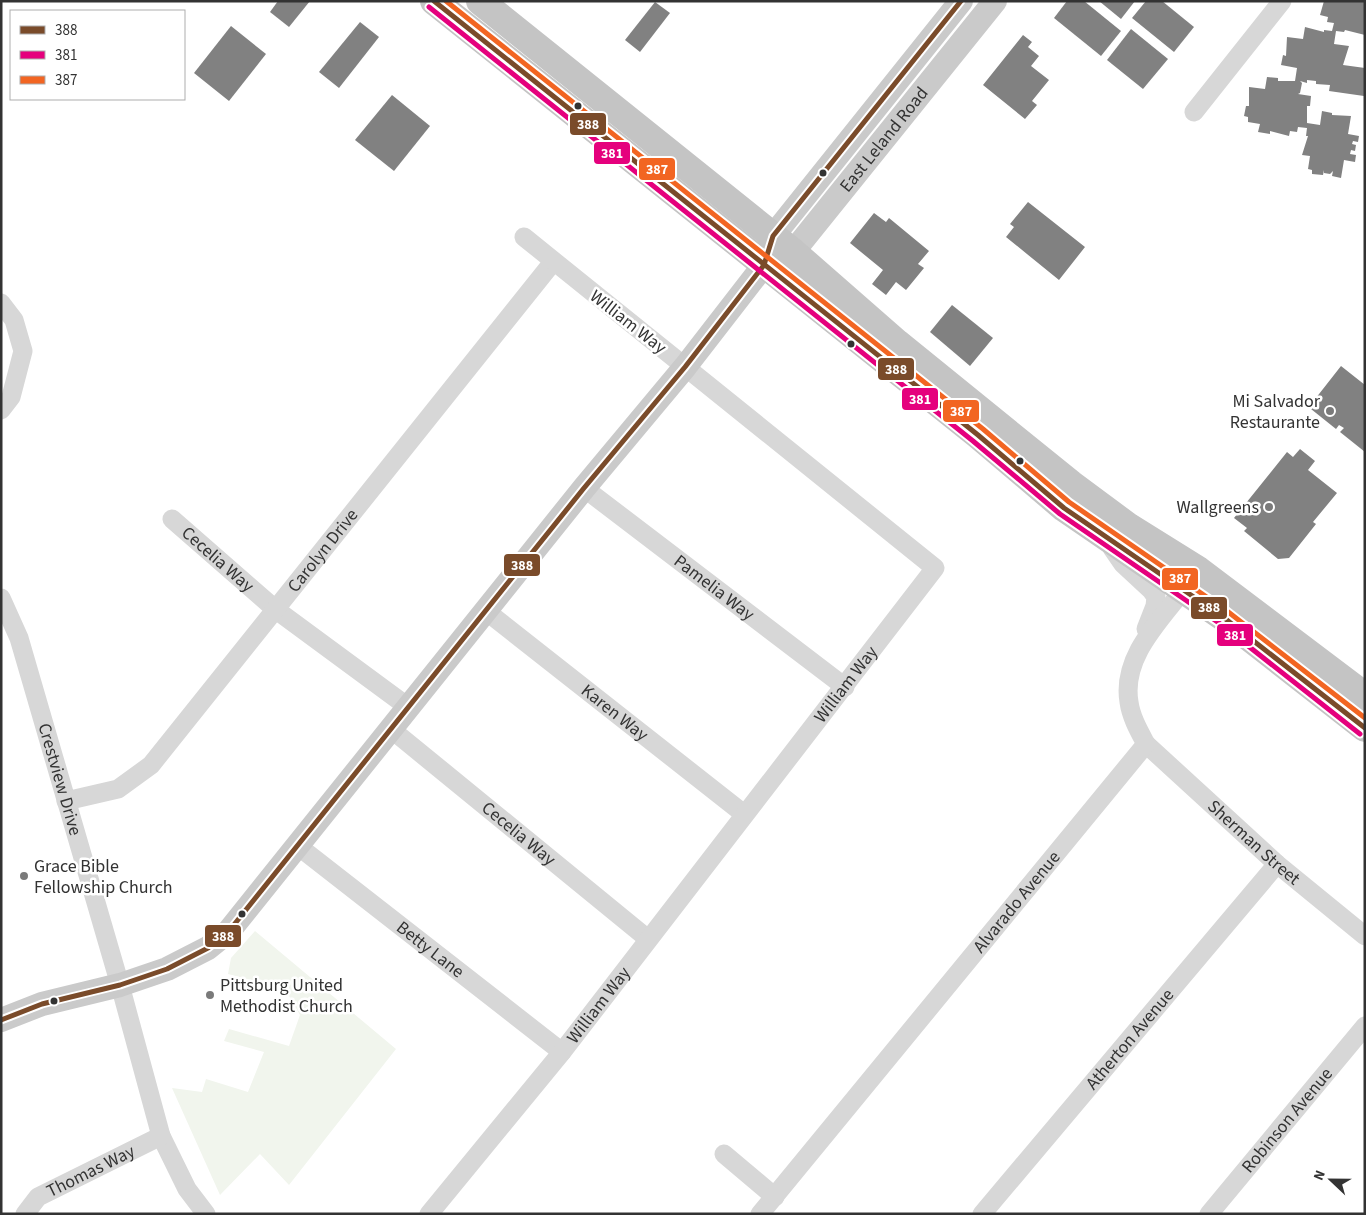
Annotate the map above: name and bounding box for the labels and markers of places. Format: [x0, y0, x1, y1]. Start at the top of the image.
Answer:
unlabelled marker [573, 101, 583, 111]
unlabelled marker [818, 168, 828, 178]
unlabelled marker [846, 339, 856, 349]
place label: Mi Salvador Restaurante [1230, 389, 1321, 435]
marker: Mi Salvador Restaurante [1324, 405, 1336, 417]
unlabelled marker [1015, 456, 1025, 466]
place label: Wallgreens [1177, 495, 1259, 520]
marker: Wallgreens [1263, 501, 1275, 513]
place label: Grace Bible Fellowship Church [34, 854, 173, 900]
marker: Grace Bible Fellowship Church [18, 870, 30, 882]
unlabelled marker [237, 909, 247, 919]
place label: Pittsburg United Methodist Church [220, 973, 353, 1019]
marker: Pittsburg United Methodist Church [204, 989, 216, 1001]
unlabelled marker [49, 996, 59, 1006]

